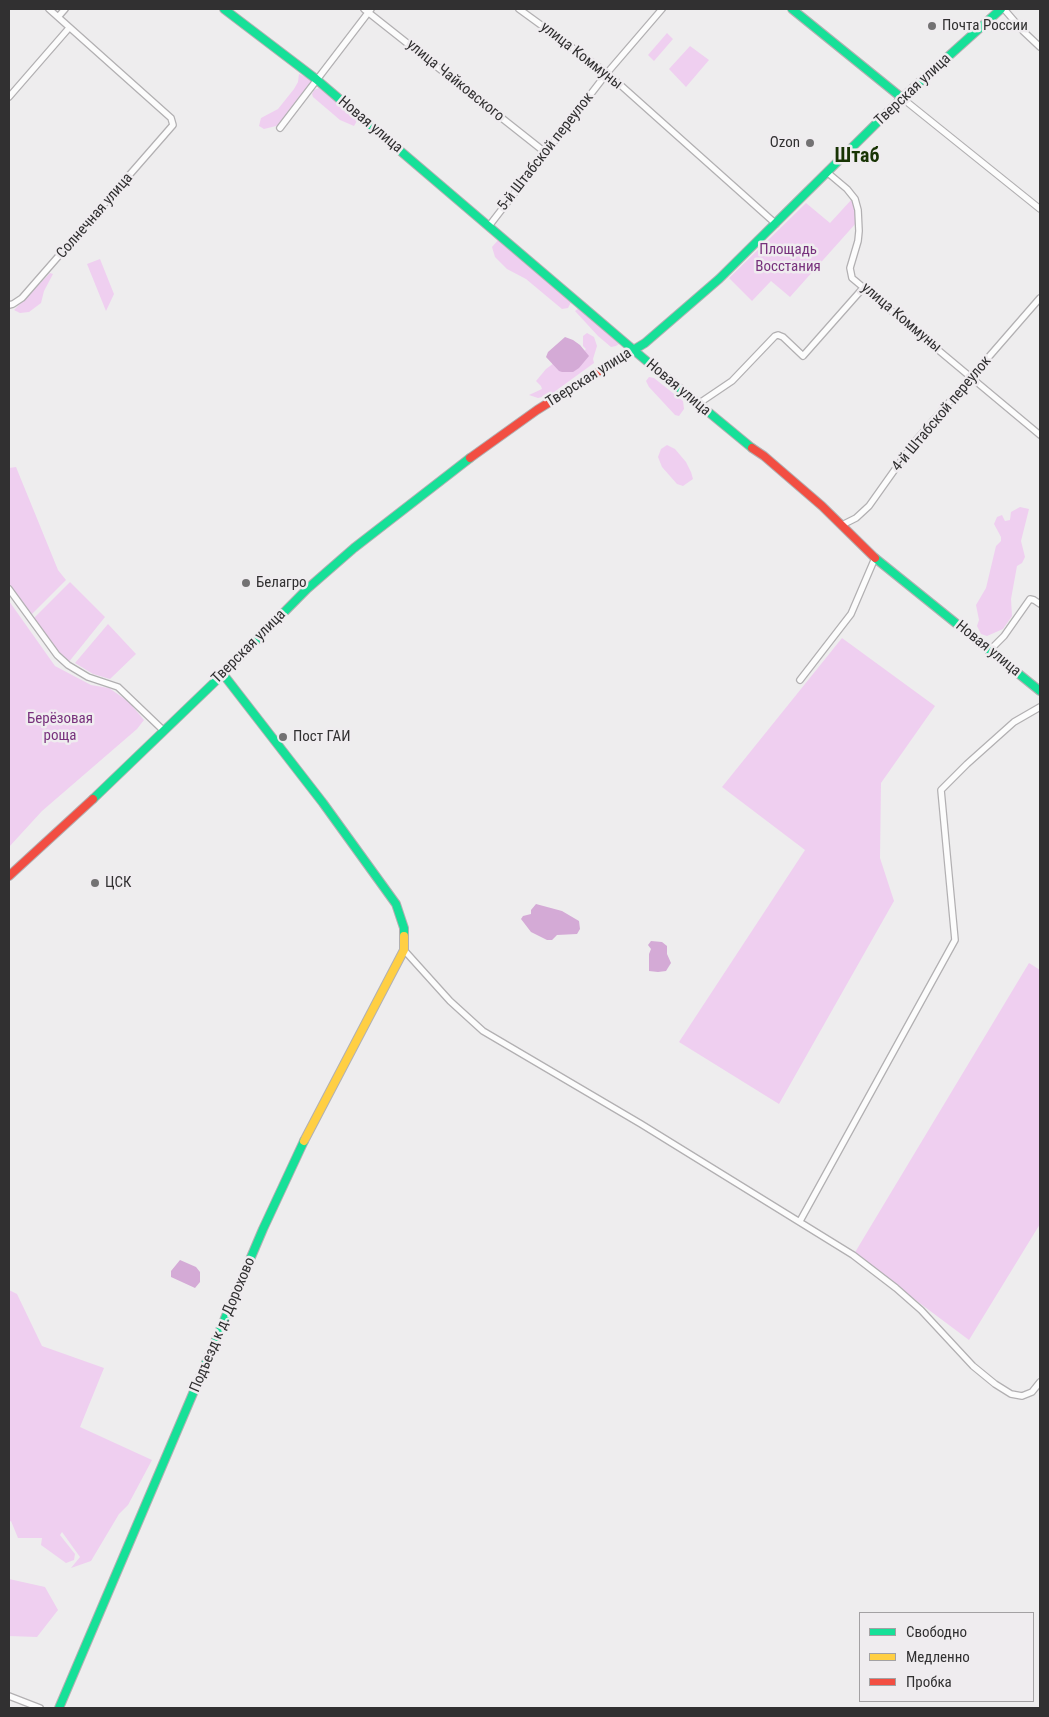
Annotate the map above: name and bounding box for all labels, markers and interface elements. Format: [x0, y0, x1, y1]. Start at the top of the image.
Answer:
place label: Почта России [942, 17, 1028, 35]
street label: улица Коммуны [536, 18, 626, 94]
marker: Почта России [926, 20, 938, 32]
street label: улица Чайковского [403, 36, 507, 126]
street label: Тверская улица [871, 50, 955, 130]
street label: 5-й Штабской переулок [494, 89, 598, 215]
street label: Новая улица [334, 93, 406, 157]
place label: Ozon [770, 134, 800, 152]
marker: Ozon [804, 137, 816, 149]
district label: Штаб [834, 145, 880, 169]
street label: Солнечная улица [53, 170, 137, 262]
park label: Площадь Восстания [755, 241, 821, 276]
street label: улица Коммуны [857, 279, 945, 357]
street label: Тверская улица [543, 345, 635, 411]
street label: 4-й Штабской переулок [888, 353, 996, 475]
street label: Новая улица [642, 356, 714, 420]
place label: Белагро [256, 574, 307, 592]
marker: Белагро [240, 577, 252, 589]
street label: Тверская улица [208, 606, 290, 688]
street label: Новая улица [952, 617, 1024, 681]
park label: Берёзовая роща [27, 710, 93, 745]
place label: Пост ГАИ [293, 728, 350, 746]
marker: Пост ГАИ [277, 731, 289, 743]
place label: ЦСК [105, 874, 132, 892]
marker: ЦСК [89, 877, 101, 889]
street label: Подъезд к д. Дорохово [186, 1255, 260, 1395]
legend [859, 1612, 1034, 1702]
text: Свободно [906, 1623, 967, 1641]
text: Медленно [906, 1648, 970, 1666]
text: Пробка [906, 1673, 952, 1691]

